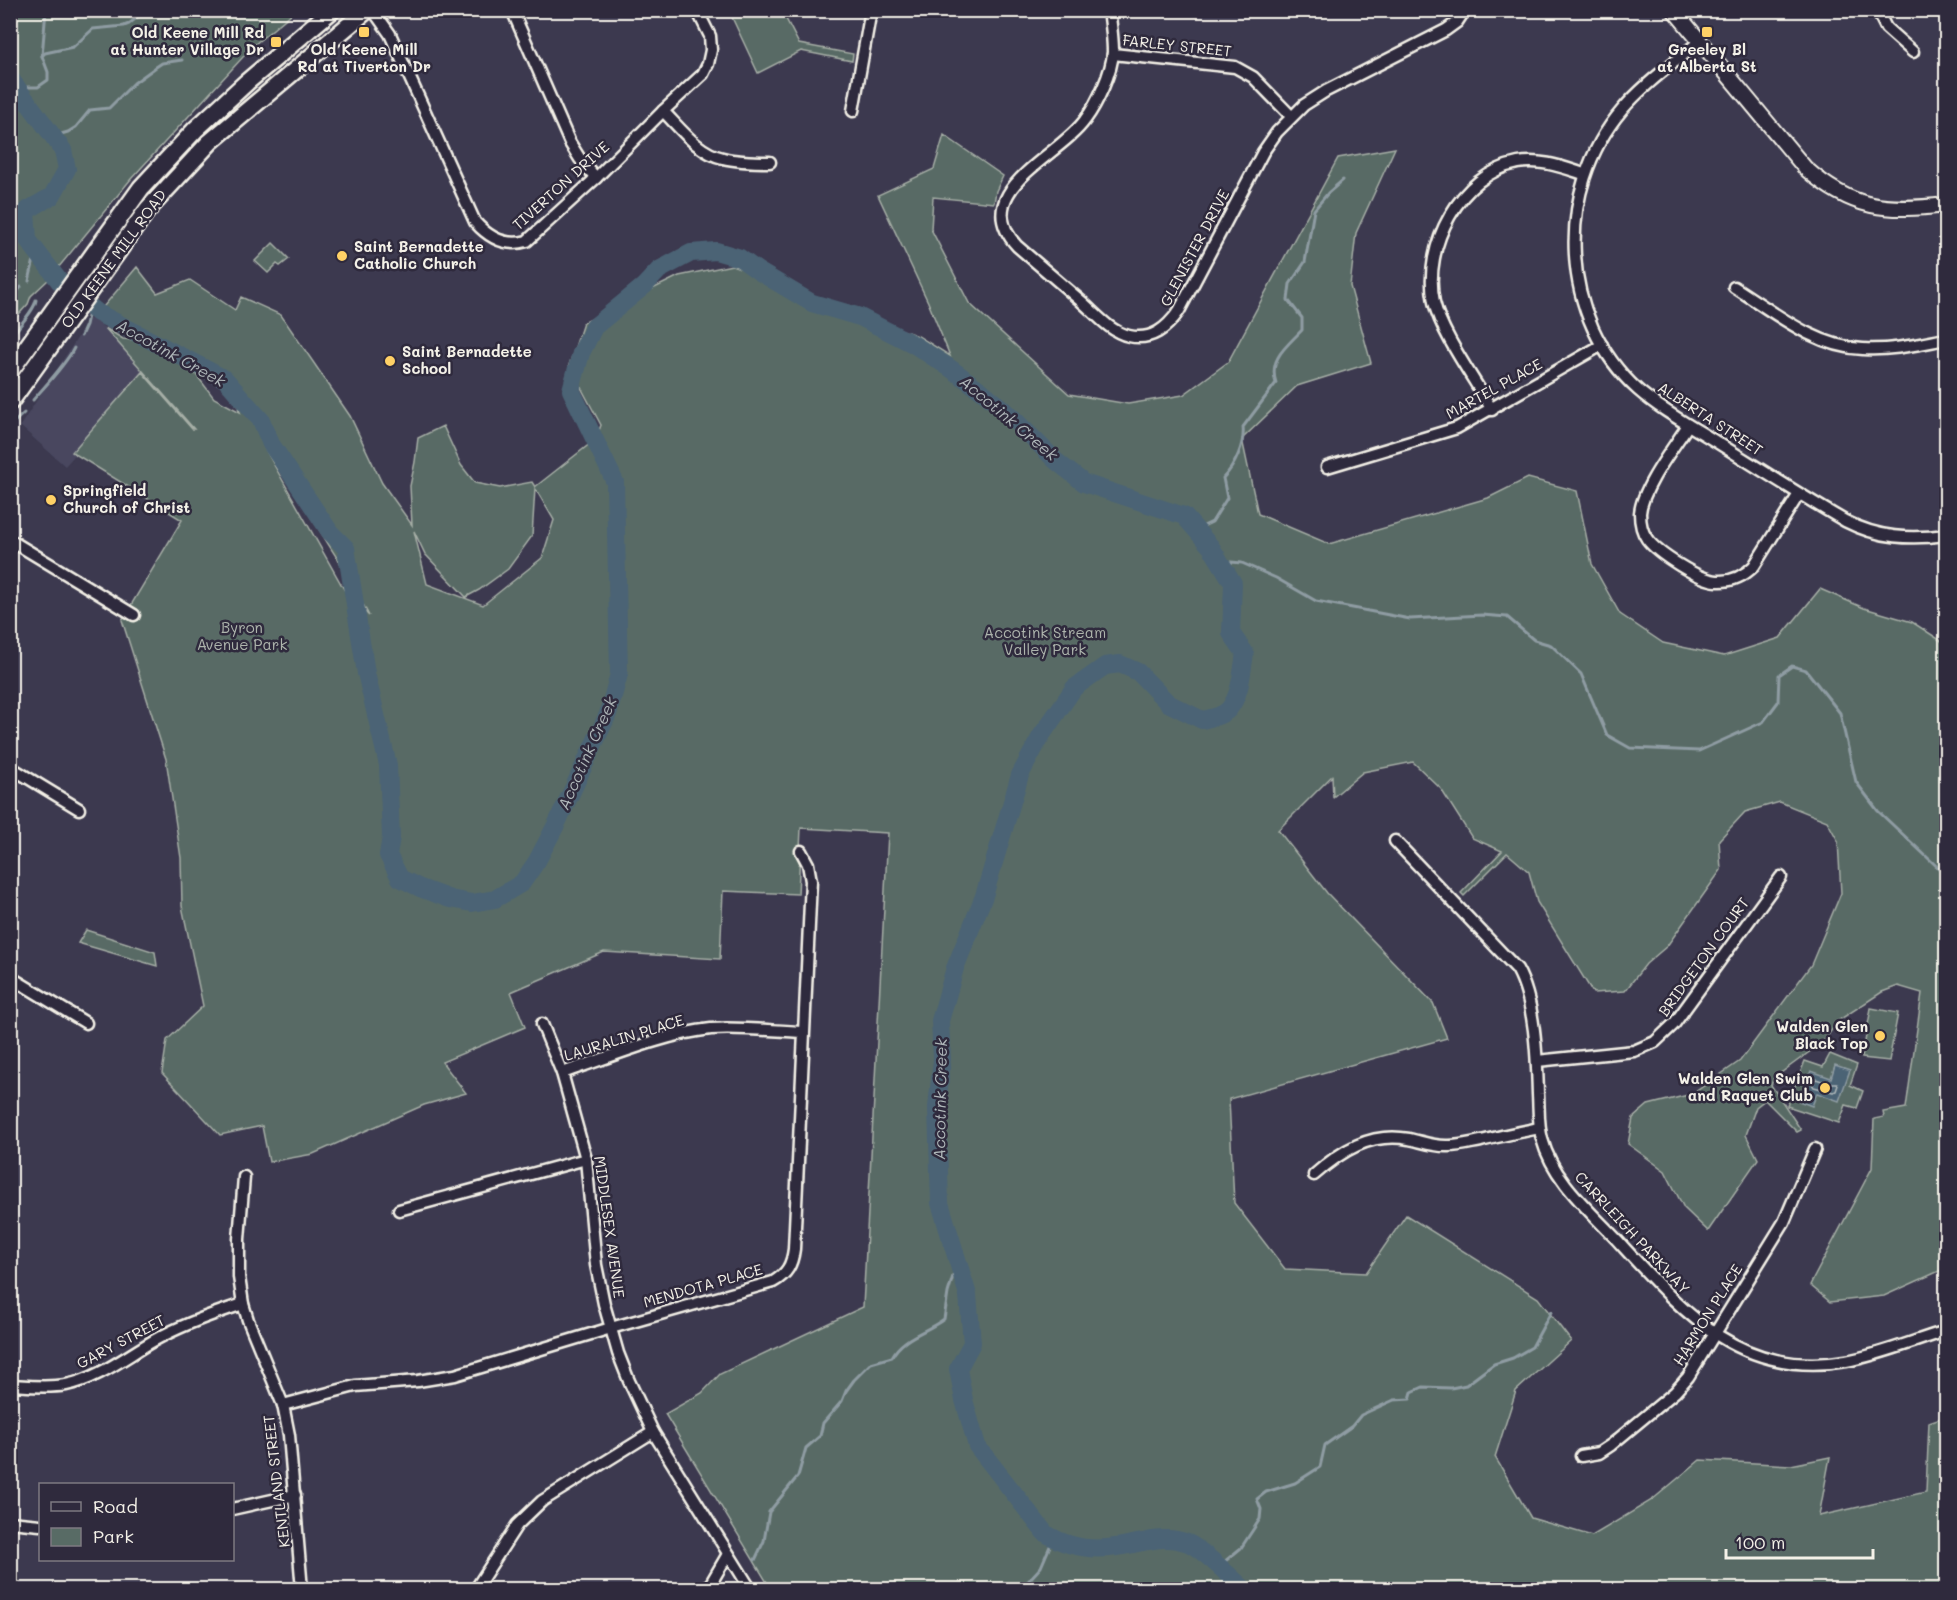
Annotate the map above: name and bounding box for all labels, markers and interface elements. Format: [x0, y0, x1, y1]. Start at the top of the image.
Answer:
place label: Old Keene Mill Rd at Hunter Village Dr [110, 22, 265, 59]
marker: Old Keene Mill Rd at Tiverton Dr [357, 25, 371, 39]
marker: Greeley Bl at Alberta St [1700, 25, 1714, 39]
street label: FARLEY STREET [1121, 29, 1233, 61]
marker: Old Keene Mill Rd at Hunter Village Dr [269, 35, 283, 49]
place label: Old Keene Mill Rd at Tiverton Dr [297, 39, 431, 76]
place label: Greeley Bl at Alberta St [1657, 39, 1757, 76]
street label: TIVERTON DRIVE [508, 136, 613, 234]
street label: OLD KEENE MILL ROAD [56, 185, 170, 332]
street label: GLENISTER DRIVE [1155, 185, 1234, 310]
place label: Saint Bernadette Catholic Church [354, 236, 484, 273]
marker: Saint Bernadette Catholic Church [335, 249, 349, 263]
water label: Accotink Creek [113, 314, 230, 391]
place label: Saint Bernadette School [402, 341, 532, 378]
street label: MARTEL PLACE [1442, 353, 1546, 423]
marker: Saint Bernadette School [383, 354, 397, 368]
water label: Accotink Creek [956, 371, 1063, 465]
street label: ALBERTA STREET [1654, 377, 1767, 460]
place label: Springfield Church of Christ [63, 480, 191, 517]
marker: Springfield Church of Christ [44, 493, 58, 507]
park label: Byron Avenue Park [197, 617, 287, 654]
park label: Accotink Stream Valley Park [984, 622, 1106, 659]
water label: Accotink Creek [552, 693, 621, 813]
street label: BRIDGETON COURT [1653, 893, 1753, 1020]
street label: LAURALIN PLACE [561, 1009, 687, 1065]
place label: Walden Glen Black Top [1776, 1016, 1868, 1053]
marker: Walden Glen Black Top [1873, 1029, 1887, 1043]
water label: Accotink Creek [928, 1038, 951, 1160]
place label: Walden Glen Swim and Raquet Club [1678, 1068, 1813, 1105]
marker: Walden Glen Swim and Raquet Club [1818, 1081, 1832, 1095]
street label: MIDDLESEX AVENUE [590, 1154, 630, 1300]
street label: CARRLEIGH PARKWAY [1571, 1167, 1695, 1298]
street label: MENDOTA PLACE [641, 1258, 765, 1312]
street label: HARMON PLACE [1668, 1260, 1747, 1369]
street label: GARY STREET [73, 1309, 168, 1373]
street label: KENTLAND STREET [258, 1414, 294, 1549]
legend [39, 1483, 234, 1561]
text: Road [93, 1494, 138, 1518]
scale bar [1726, 1522, 1873, 1560]
text: Park [93, 1524, 134, 1548]
text: 100 m [1735, 1530, 1785, 1554]

